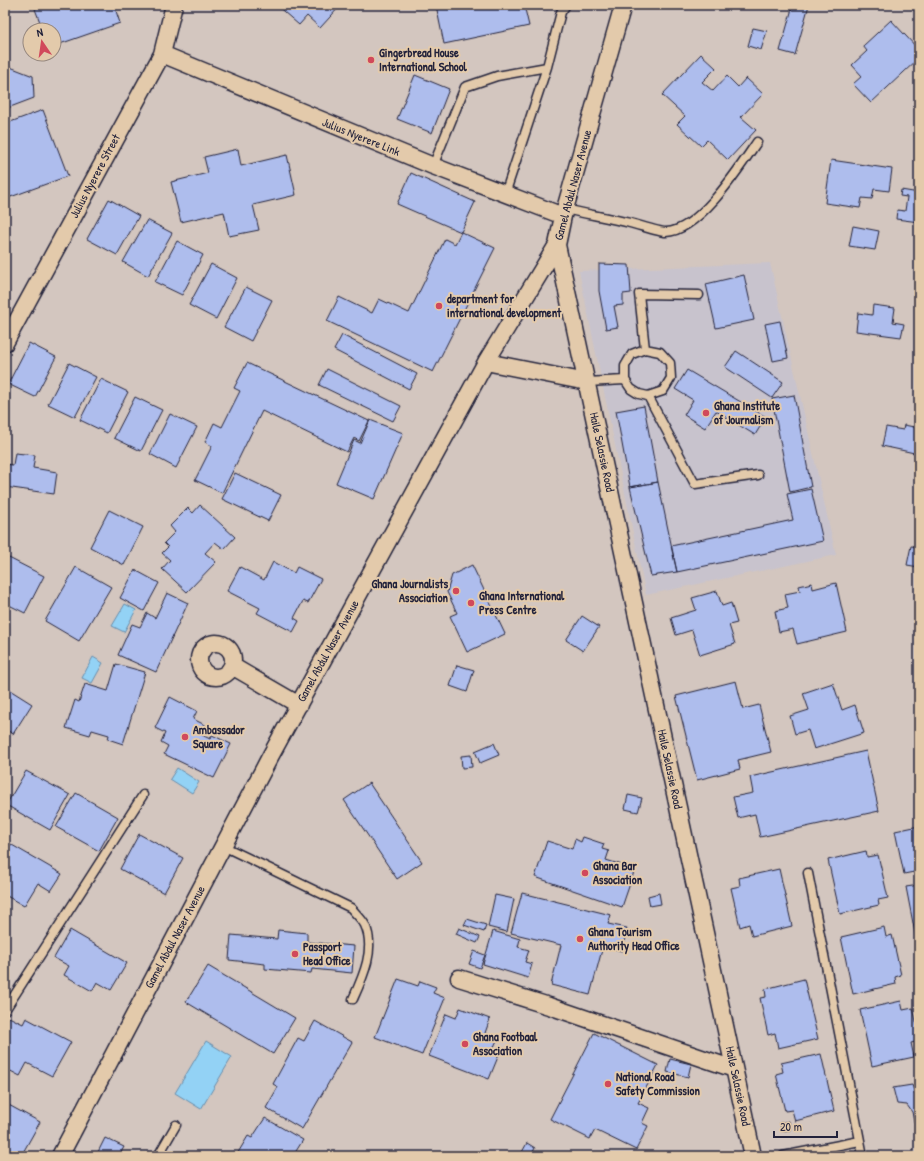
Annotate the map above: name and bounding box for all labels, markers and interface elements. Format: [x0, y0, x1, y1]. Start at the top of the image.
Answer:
north arrow [22, 22, 62, 62]
text: N [35, 25, 44, 40]
place label: Gingerbread House International School [379, 44, 468, 75]
marker: Gingerbread House International School [366, 55, 376, 65]
street label: Julius Nyerere Link [320, 113, 403, 160]
street label: Gamel Abdul Naser Avenue [550, 127, 596, 242]
street label: Julius Nyerere Street [65, 130, 124, 221]
place label: department for international development [447, 290, 562, 322]
marker: department for international development [434, 301, 444, 311]
place label: Ghana Institute of Journalism [714, 397, 780, 428]
marker: Ghana Institute of Journalism [701, 408, 711, 418]
street label: Haile Selassie Road [586, 410, 619, 494]
place label: Ghana Journalists Association [372, 575, 449, 606]
marker: Ghana Journalists Association [451, 586, 461, 596]
place label: Ghana International Press Centre [479, 587, 565, 618]
street label: Gamel Abdul Naser Avenue [293, 597, 363, 705]
marker: Ghana International Press Centre [466, 598, 476, 608]
place label: Ambassador Square [193, 721, 245, 753]
street label: Haile Selassie Road [654, 727, 687, 811]
marker: Ambassador Square [180, 732, 190, 742]
place label: Ghana Bar Association [593, 857, 643, 888]
marker: Ghana Bar Association [580, 868, 590, 878]
street label: Gamel Abdul Naser Avenue [140, 882, 209, 991]
place label: Ghana Tourism Authority Head Office [588, 923, 680, 955]
marker: Ghana Tourism Authority Head Office [575, 934, 585, 944]
place label: Passport Head Office [303, 938, 351, 969]
marker: Passport Head Office [290, 949, 300, 959]
place label: Ghana Footbaal Association [473, 1028, 538, 1059]
marker: Ghana Footbaal Association [460, 1039, 470, 1049]
street label: Haile Selassie Road [722, 1044, 755, 1128]
place label: National Road Safety Commission [616, 1068, 700, 1100]
marker: National Road Safety Commission [603, 1079, 613, 1089]
scale bar [774, 1113, 837, 1139]
text: 20 m [780, 1118, 802, 1135]

